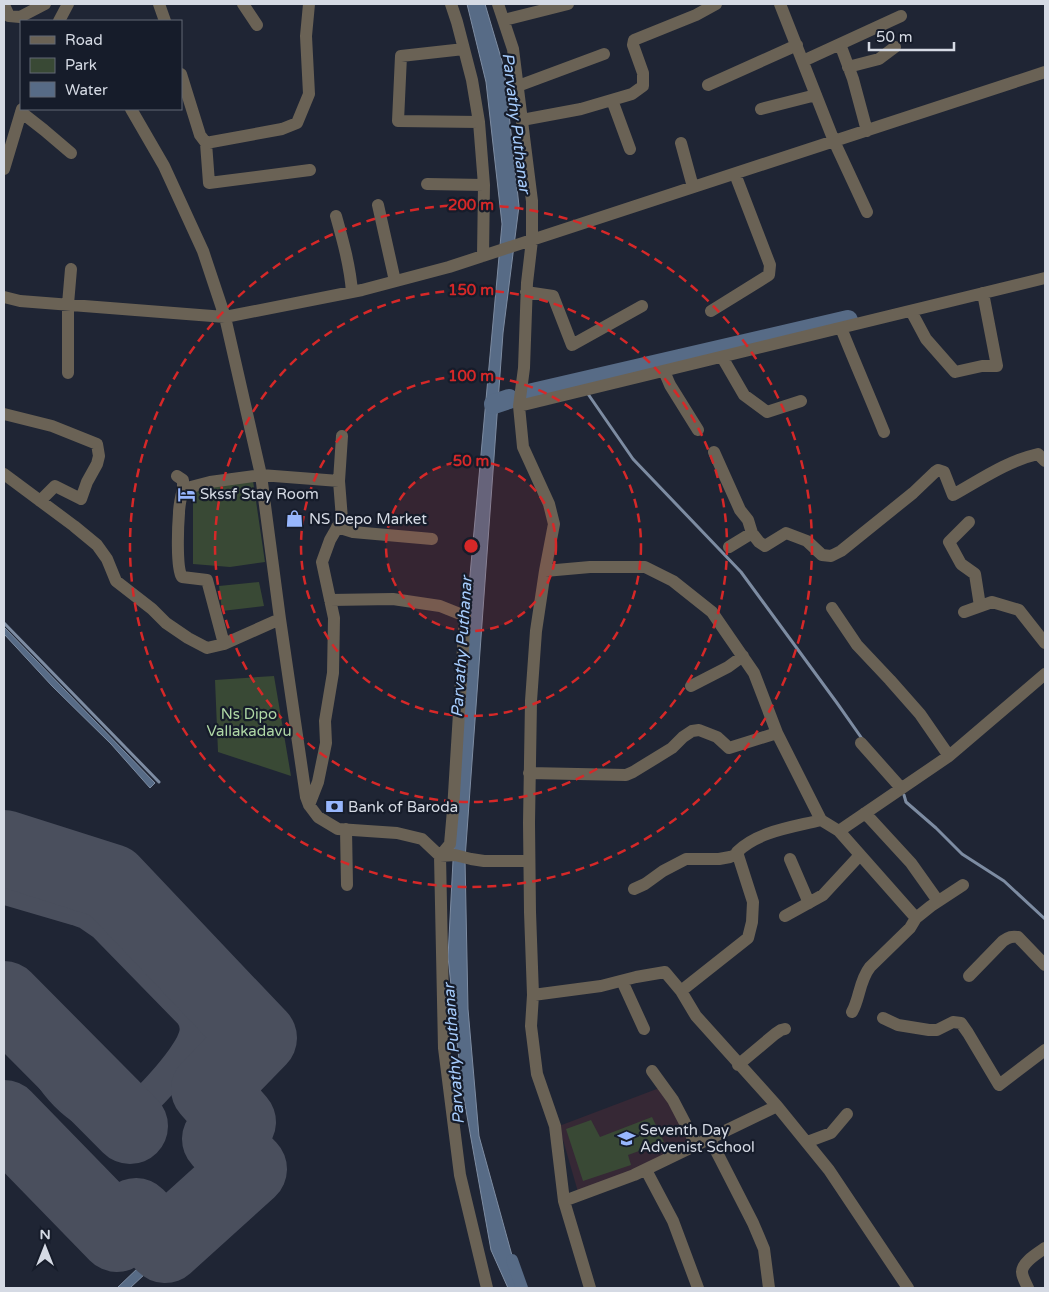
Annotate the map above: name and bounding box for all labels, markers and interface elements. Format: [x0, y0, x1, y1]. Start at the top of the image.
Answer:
legend [20, 20, 182, 110]
scale bar [869, 20, 954, 52]
text: 50 m [876, 28, 913, 46]
text: Road [65, 31, 103, 49]
water label: Parvathy Puthanar [497, 52, 535, 196]
text: Park [65, 56, 97, 74]
text: Water [65, 81, 108, 99]
text: 200 m [448, 196, 494, 214]
text: 150 m [448, 281, 494, 299]
text: 100 m [448, 367, 494, 385]
text: 50 m [453, 452, 489, 470]
hotel icon: Skssf Stay Room [176, 484, 196, 504]
place label: Skssf Stay Room [200, 485, 319, 503]
shop icon: NS Depo Market [285, 509, 305, 529]
place label: NS Depo Market [309, 510, 427, 528]
centre of rings [462, 537, 480, 555]
water label: Parvathy Puthanar [447, 574, 477, 718]
park label: Ns Dipo Vallakadavu [206, 705, 292, 740]
bank icon: Bank of Baroda [324, 797, 344, 817]
place label: Bank of Baroda [348, 798, 458, 816]
water label: Parvathy Puthanar [439, 981, 469, 1125]
place label: Seventh Day Advenist School [640, 1121, 755, 1156]
school or university icon: Seventh Day Advenist School [616, 1129, 636, 1149]
north arrow [20, 1222, 70, 1272]
text: N [39, 1226, 51, 1243]

